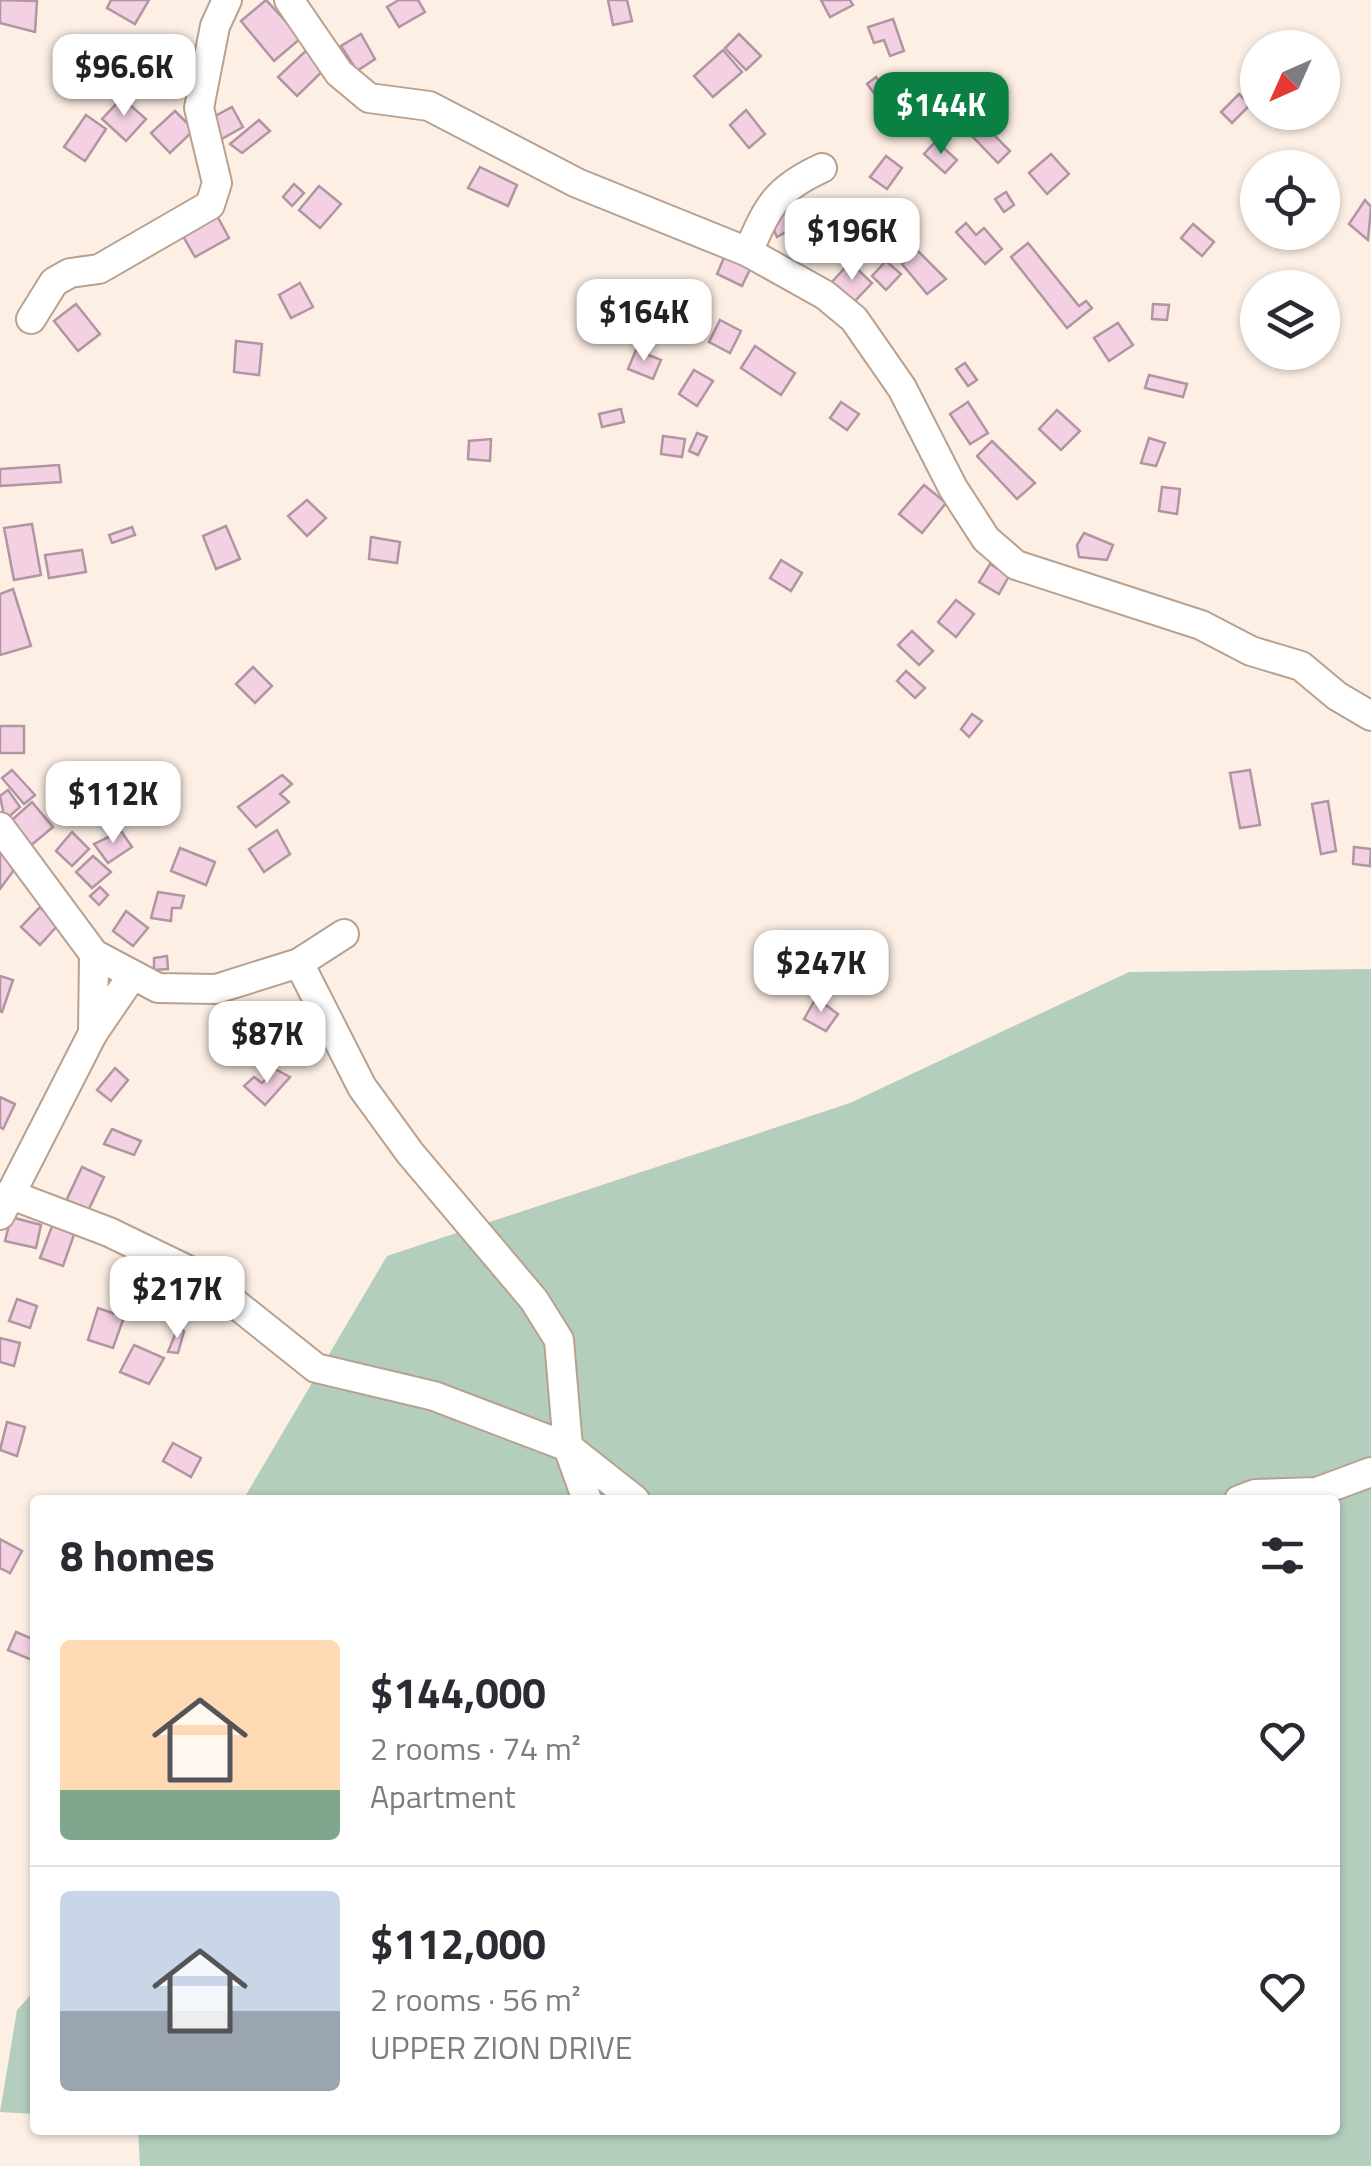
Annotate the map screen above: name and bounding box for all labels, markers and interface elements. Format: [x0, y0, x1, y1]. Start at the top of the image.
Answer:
north arrow [1240, 30, 1340, 130]
map controls [1240, 30, 1340, 370]
pin: $96.6K [43, 34, 205, 119]
text: $96.6K [75, 42, 173, 90]
pin: $144K [871, 72, 1011, 157]
text: $144K [896, 80, 986, 128]
button: locate [1240, 150, 1340, 250]
pin: $196K [782, 198, 922, 283]
text: $196K [807, 206, 897, 254]
button: layers [1240, 270, 1340, 370]
pin: $164K [574, 279, 714, 364]
text: $164K [599, 287, 689, 335]
pin: $112K [43, 761, 183, 846]
text: $112K [68, 769, 158, 817]
pin: $247K [751, 930, 891, 1015]
text: $247K [776, 938, 866, 986]
pin: $87K [208, 1001, 326, 1086]
text: $87K [231, 1009, 303, 1057]
pin: $217K [107, 1256, 247, 1341]
text: $217K [132, 1264, 222, 1312]
text: 8 homes [60, 1523, 215, 1587]
icon: filters [1255, 1528, 1310, 1583]
text: $144,000 [370, 1660, 546, 1724]
icon: home [140, 1680, 260, 1800]
icon: heart [1255, 1713, 1310, 1768]
text: 2 rooms · 74 m² [370, 1724, 581, 1772]
text: Apartment [370, 1772, 516, 1820]
text: $112,000 [370, 1911, 546, 1975]
icon: home [140, 1931, 260, 2051]
icon: heart [1255, 1964, 1310, 2019]
text: 2 rooms · 56 m² [370, 1975, 581, 2023]
text: UPPER ZION DRIVE [370, 2023, 632, 2071]

